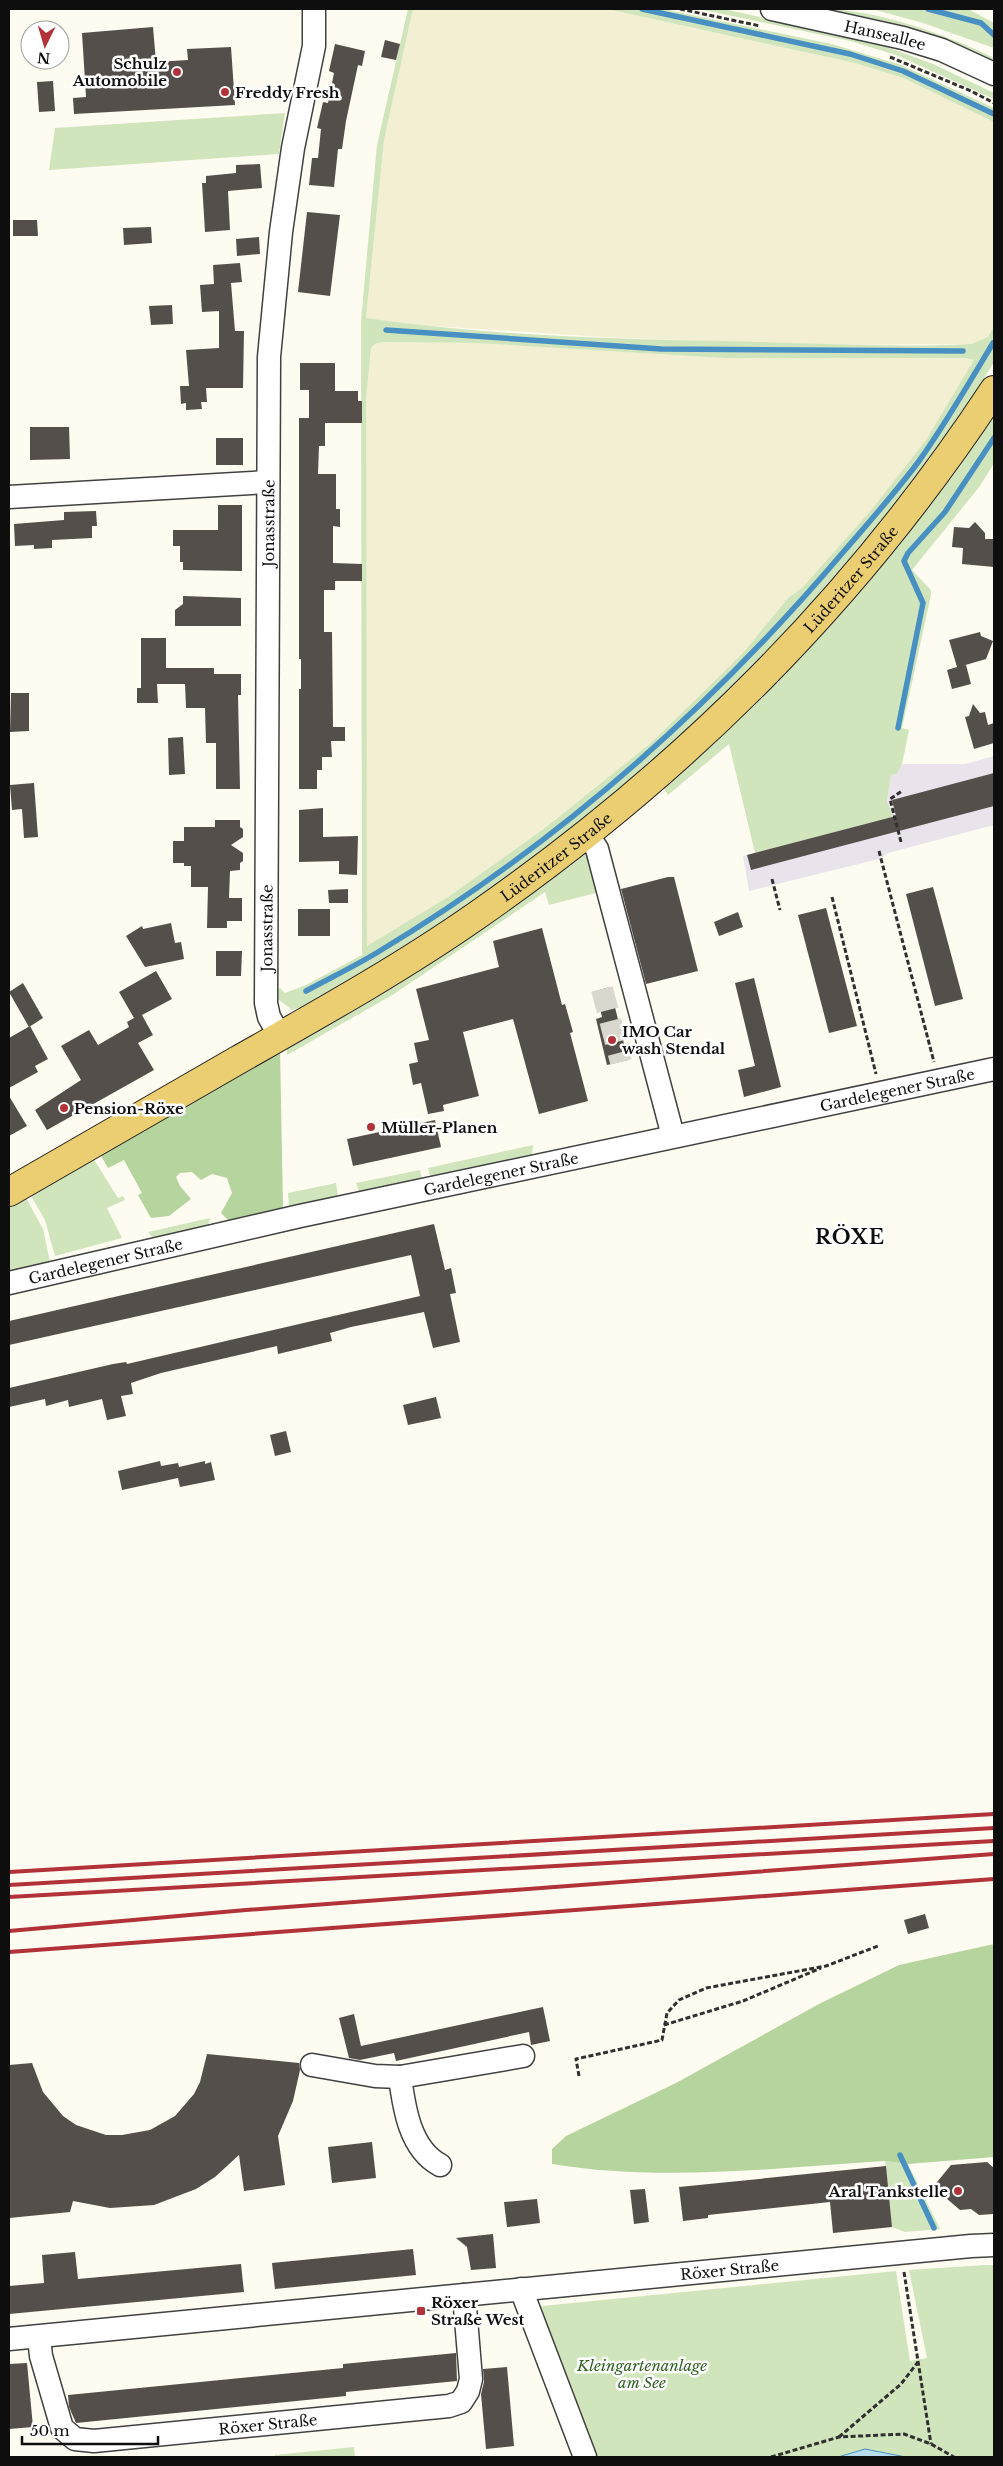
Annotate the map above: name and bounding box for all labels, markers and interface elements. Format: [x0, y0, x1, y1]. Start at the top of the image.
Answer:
street label: Hanseallee [843, 16, 928, 54]
north arrow [20, 20, 70, 70]
text: N [37, 48, 51, 67]
place label: Schulz Automobile [72, 54, 167, 90]
marker: Schulz Automobile [171, 66, 183, 78]
place label: Freddy Fresh [235, 83, 340, 102]
marker: Freddy Fresh [219, 86, 231, 98]
street label: Jonasstraße [259, 479, 278, 569]
street label: Lüderitzer Straße [799, 521, 902, 637]
street label: Lüderitzer Straße [496, 808, 615, 905]
street label: Jonasstraße [257, 884, 276, 974]
place label: IMO Car wash Stendal [622, 1022, 726, 1058]
marker: IMO Car wash Stendal [606, 1034, 618, 1046]
street label: Gardelegener Straße [818, 1064, 976, 1115]
place label: Pension-Röxe [74, 1099, 184, 1118]
marker: Pension-Röxe [58, 1102, 70, 1114]
place label: Müller-Planen [381, 1118, 497, 1137]
marker: Müller-Planen [365, 1121, 377, 1133]
street label: Gardelegener Straße [422, 1148, 580, 1199]
district label: RÖXE [815, 1224, 885, 1249]
street label: Gardelegener Straße [26, 1234, 185, 1288]
place label: Aral Tankstelle [828, 2182, 948, 2201]
marker: Aral Tankstelle [952, 2185, 964, 2197]
street label: Röxer Straße [679, 2255, 780, 2284]
place label: Röxer Straße West [431, 2293, 525, 2329]
marker: Röxer Straße West [415, 2305, 427, 2317]
park label: Kleingartenanlage am See [576, 2356, 707, 2392]
street label: Röxer Straße [218, 2410, 318, 2438]
scale bar [22, 2414, 159, 2446]
text: 50 m [30, 2421, 70, 2440]

